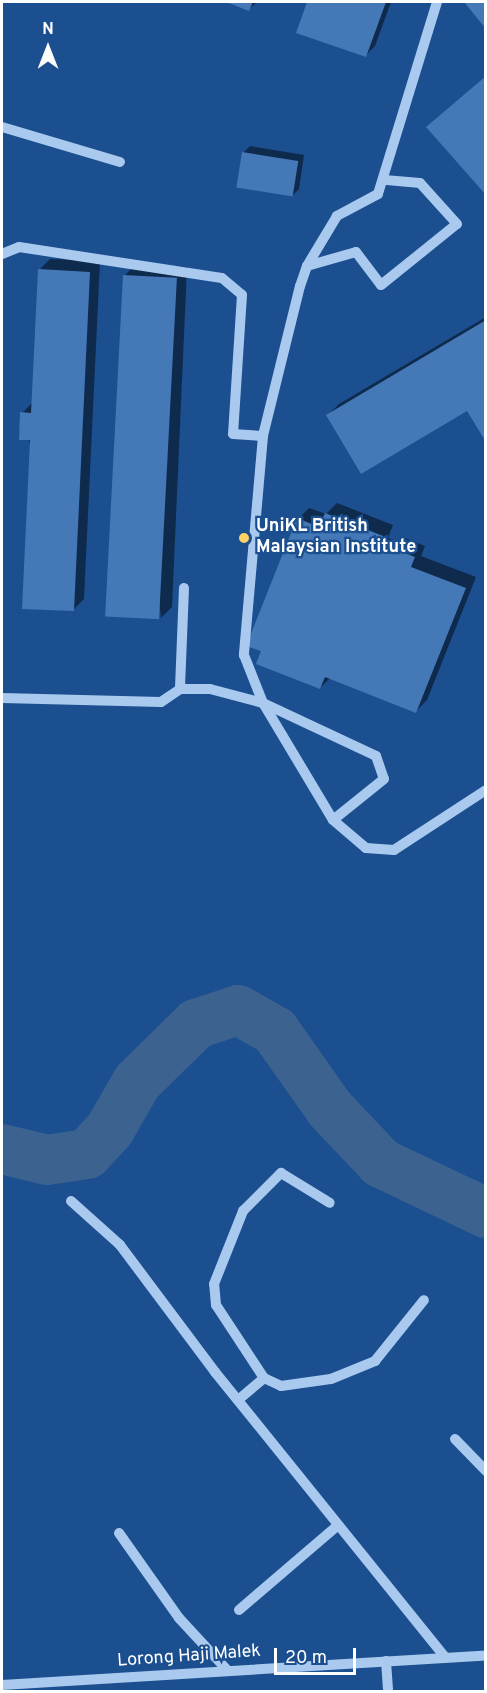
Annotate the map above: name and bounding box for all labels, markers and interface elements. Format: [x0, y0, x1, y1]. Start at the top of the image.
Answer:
north arrow [18, 18, 78, 78]
text: N [42, 20, 54, 40]
place label: UniKL British Malaysian Institute [256, 517, 416, 560]
marker: UniKL British Malaysian Institute [237, 531, 251, 545]
scale bar [277, 1636, 360, 1674]
street label: Lorong Haji Malek [116, 1641, 262, 1673]
text: 20 m [285, 1647, 327, 1670]

